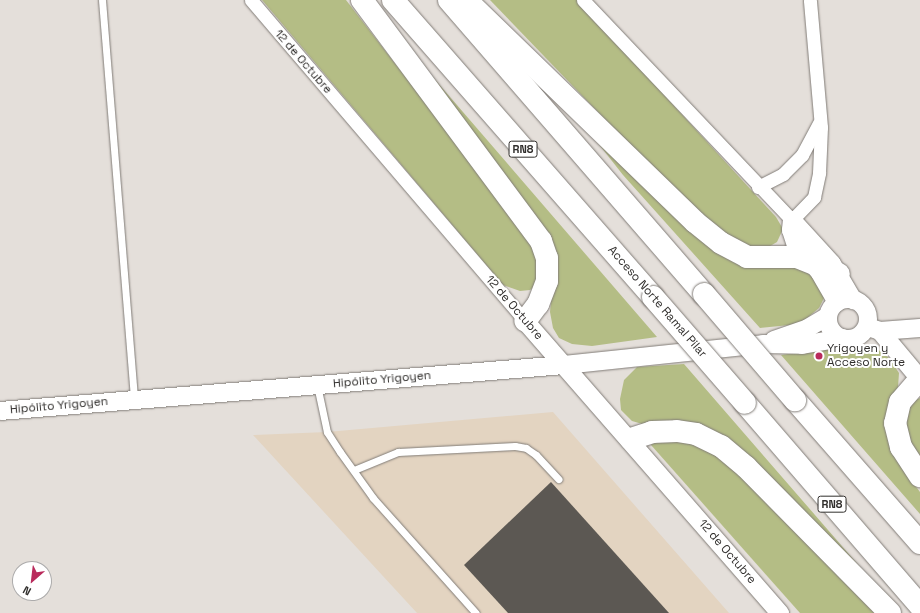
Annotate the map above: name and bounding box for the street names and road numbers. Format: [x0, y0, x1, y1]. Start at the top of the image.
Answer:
street label: 12 de Octubre [271, 27, 335, 97]
road number: RN8 [508, 140, 538, 158]
street label: Acceso Norte Ramal Pilar [605, 243, 709, 361]
street label: 12 de Octubre [482, 273, 546, 343]
street label: Hipólito Yrigoyen [332, 369, 432, 391]
street label: Hipólito Yrigoyen [9, 395, 109, 417]
road number: RN8 [817, 495, 847, 513]
street label: 12 de Octubre [695, 517, 759, 587]

